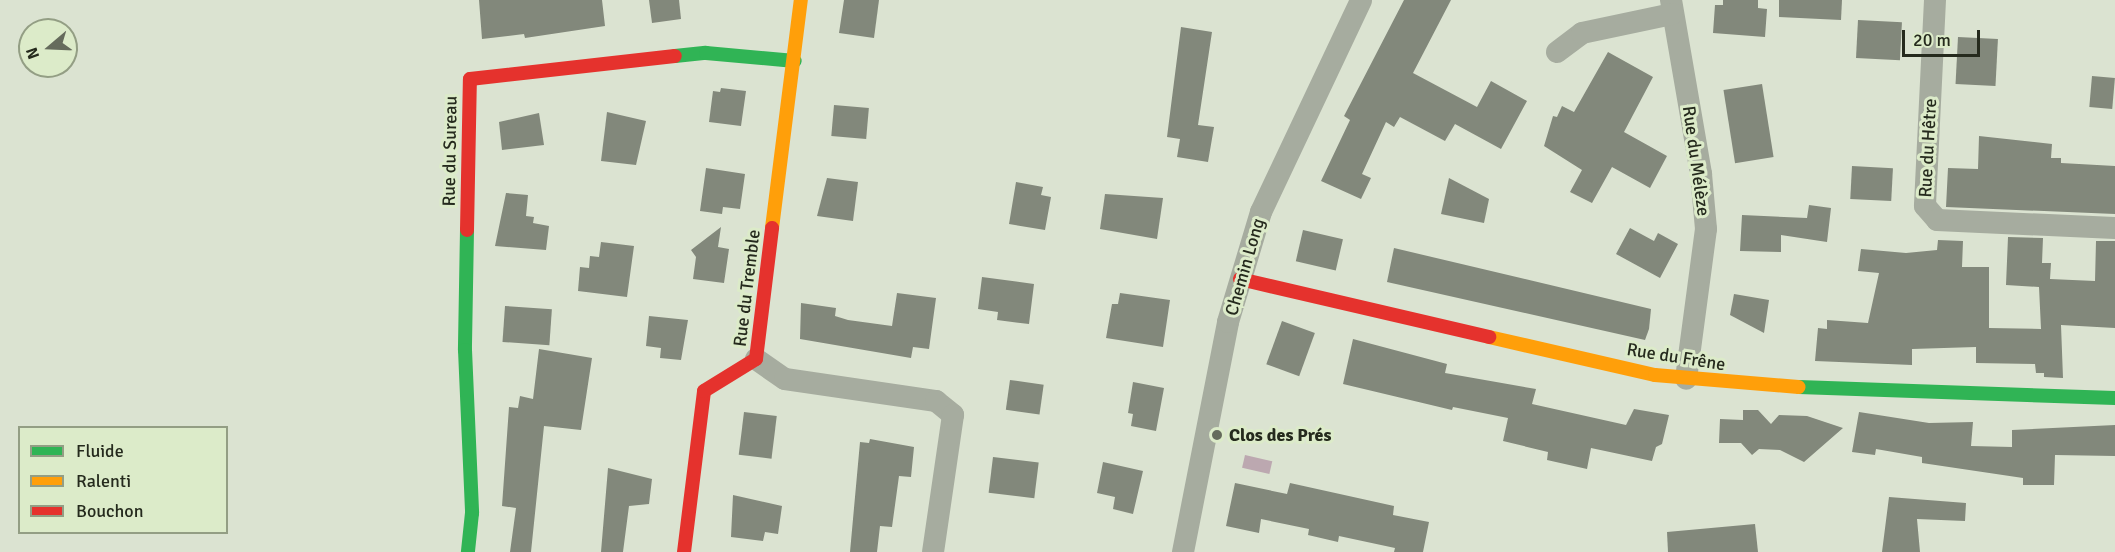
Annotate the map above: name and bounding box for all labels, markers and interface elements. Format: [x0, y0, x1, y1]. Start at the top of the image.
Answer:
north arrow [18, 18, 78, 78]
scale bar [1905, 18, 1983, 56]
text: 20 m [1913, 29, 1951, 51]
text: N [22, 45, 44, 62]
street label: Rue du Sureau [438, 95, 462, 207]
street label: Rue du Hêtre [1915, 98, 1941, 198]
street label: Rue du Mélèze [1678, 105, 1714, 217]
street label: Chemin Long [1221, 216, 1269, 318]
street label: Rue du Tremble [729, 228, 765, 348]
street label: Rue du Frêne [1625, 339, 1727, 375]
place label: Clos des Prés [1229, 424, 1331, 446]
legend [18, 426, 228, 534]
marker: Clos des Prés [1210, 428, 1224, 442]
text: Fluide [76, 440, 124, 462]
text: Ralenti [76, 470, 131, 492]
text: Bouchon [76, 500, 144, 522]

